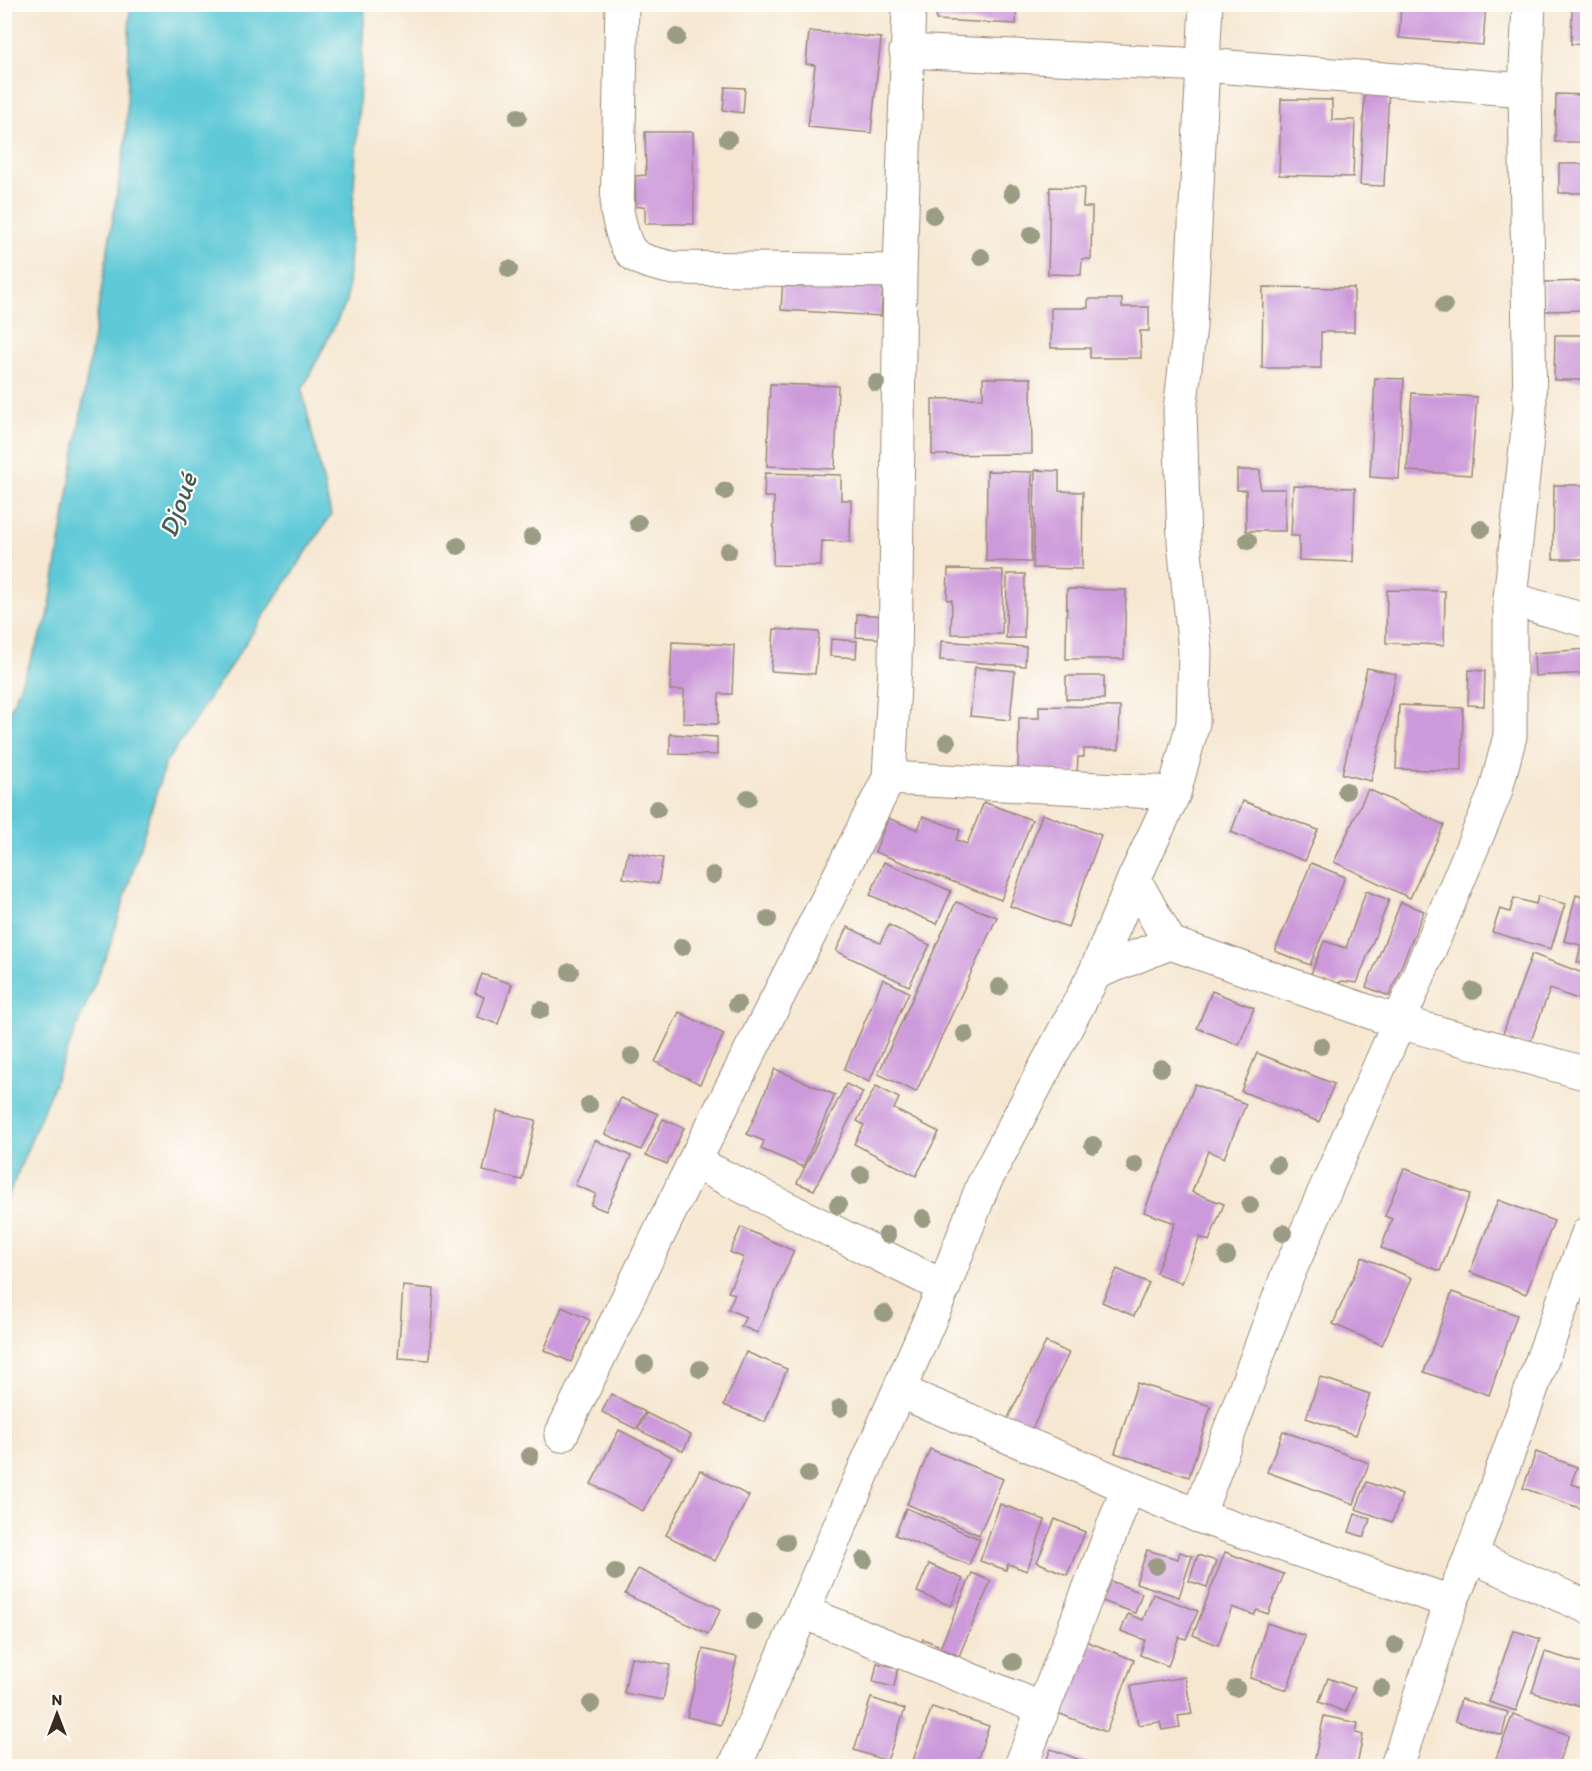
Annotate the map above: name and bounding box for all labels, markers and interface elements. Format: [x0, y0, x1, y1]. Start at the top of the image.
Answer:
water label: Djoué [151, 467, 205, 541]
north arrow [27, 1684, 87, 1744]
text: N [52, 1690, 62, 1709]

